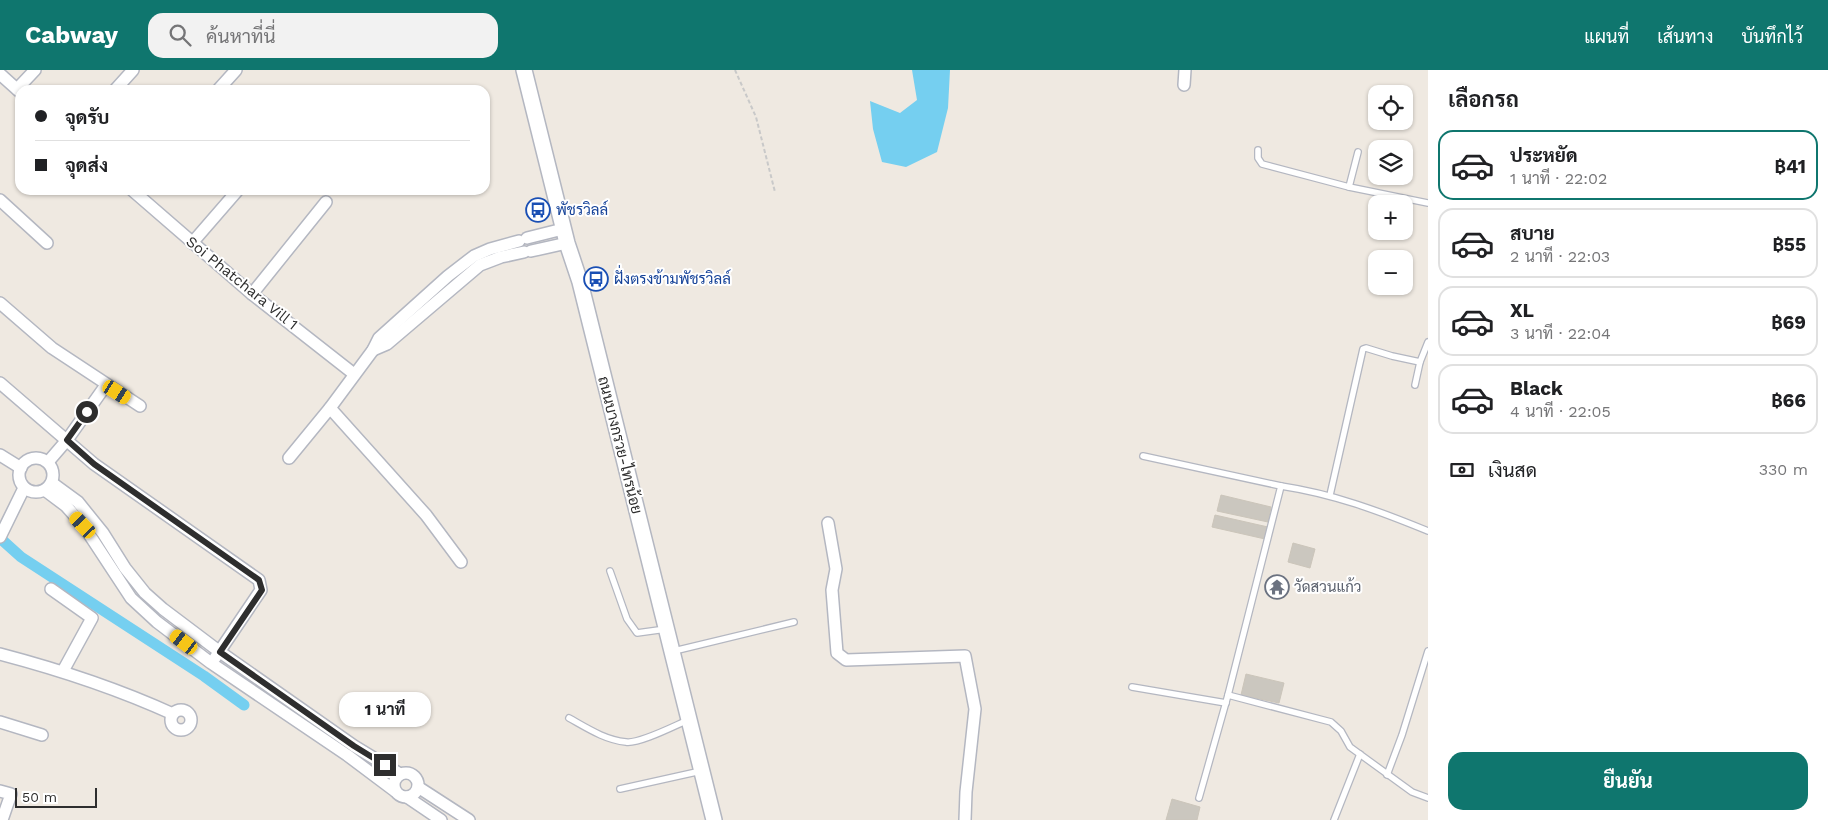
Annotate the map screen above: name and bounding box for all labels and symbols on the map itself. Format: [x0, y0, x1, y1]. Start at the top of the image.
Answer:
bus stop icon: พัชรวิลล์ [525, 197, 551, 223]
place label: พัชรวิลล์ [556, 200, 608, 219]
street label: Soi Phatchara Vill 1 [183, 232, 301, 334]
place label: ฝั่งตรงข้ามพัชรวิลล์ [614, 264, 731, 288]
bus stop icon: ฝั่งตรงข้ามพัชรวิลล์ [583, 266, 609, 292]
street label: ถนนบางกรวย-ไทรน้อย [594, 374, 647, 516]
car [100, 378, 133, 406]
route start [76, 401, 98, 423]
car [67, 509, 98, 541]
temple icon: วัดสวนแก้ว [1264, 574, 1290, 600]
place label: วัดสวนแก้ว [1294, 577, 1362, 596]
car [167, 627, 200, 657]
callout: 1 นาที [339, 692, 431, 728]
route end [374, 754, 396, 776]
scale bar [15, 785, 98, 808]

